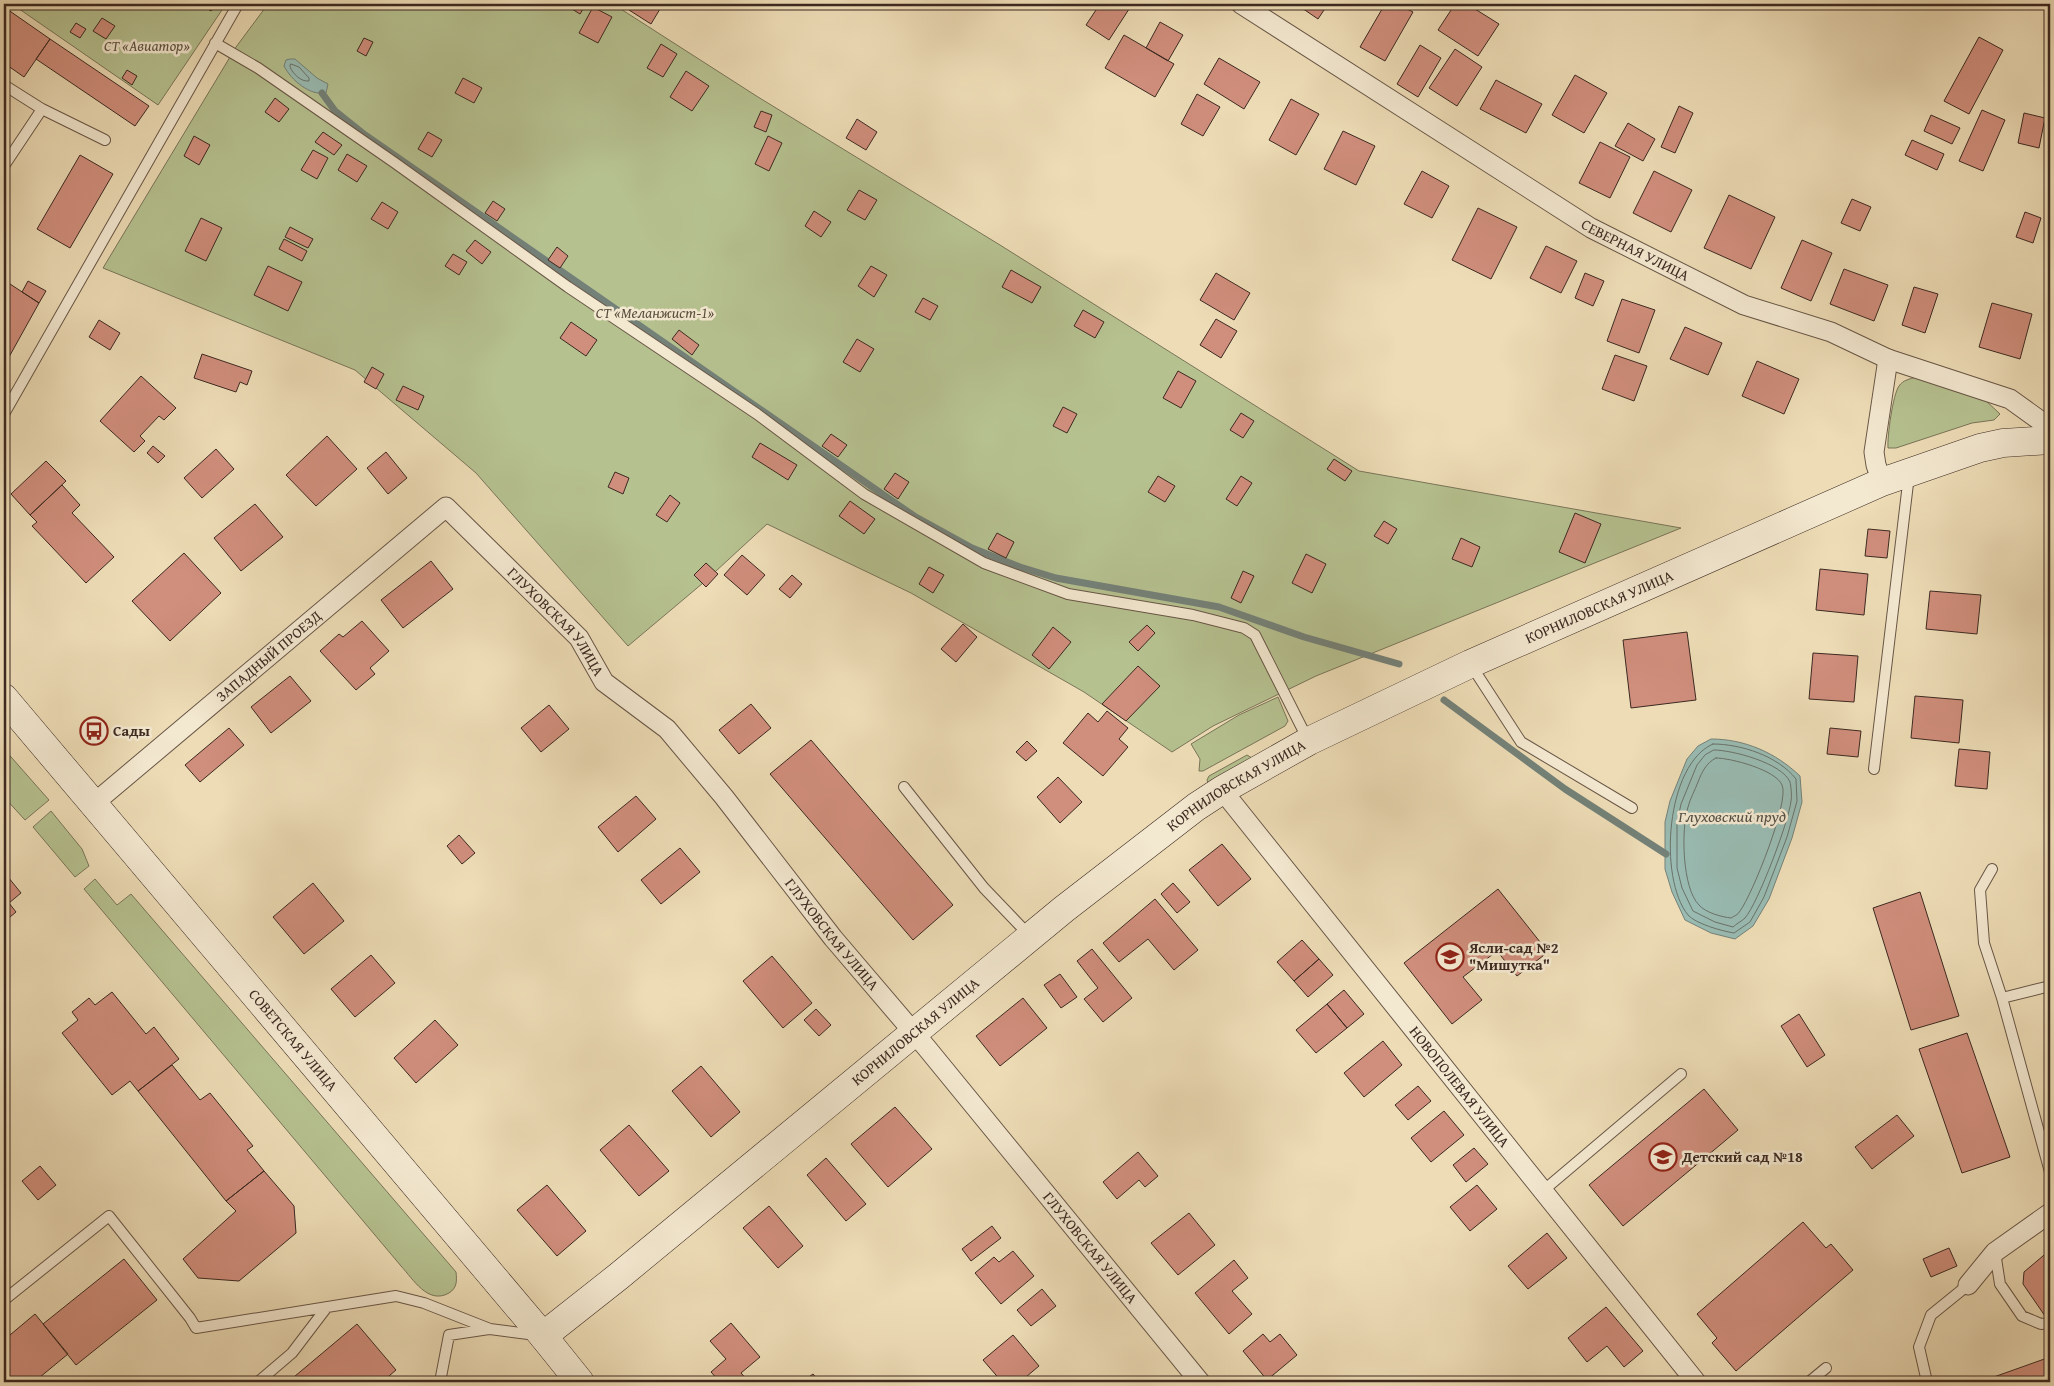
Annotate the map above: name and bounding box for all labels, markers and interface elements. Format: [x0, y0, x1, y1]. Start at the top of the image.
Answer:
park label: СТ «Авиатор» [104, 35, 190, 56]
street label: СЕВЕРНАЯ УЛИЦА [1577, 213, 1693, 286]
park label: СТ «Меланжист-1» [596, 302, 714, 323]
street label: ГЛУХОВСКАЯ УЛИЦА [503, 562, 609, 680]
street label: КОРНИЛОВСКАЯ УЛИЦА [1522, 565, 1676, 648]
street label: ЗАПАДНЫЙ ПРОЕЗД [211, 605, 326, 706]
bus stop icon: Сады [79, 716, 109, 746]
place label: Сады [113, 720, 150, 741]
street label: КОРНИЛОВСКАЯ УЛИЦА [1162, 734, 1309, 836]
water label: Глуховский пруд [1677, 804, 1786, 828]
street label: ГЛУХОВСКАЯ УЛИЦА [780, 873, 884, 995]
place label: Ясли-сад №2 "Мишутка" [1468, 937, 1558, 975]
school or university icon: Ясли-сад №2 "Мишутка" [1435, 942, 1465, 972]
street label: КОРНИЛОВСКАЯ УЛИЦА [847, 972, 983, 1090]
street label: СОВЕТСКАЯ УЛИЦА [244, 984, 343, 1096]
street label: НОВОПОЛЕВАЯ УЛИЦА [1405, 1021, 1515, 1151]
school or university icon: Детский сад №18 [1648, 1142, 1678, 1172]
place label: Детский сад №18 [1681, 1146, 1803, 1167]
street label: ГЛУХОВСКАЯ УЛИЦА [1038, 1187, 1143, 1308]

